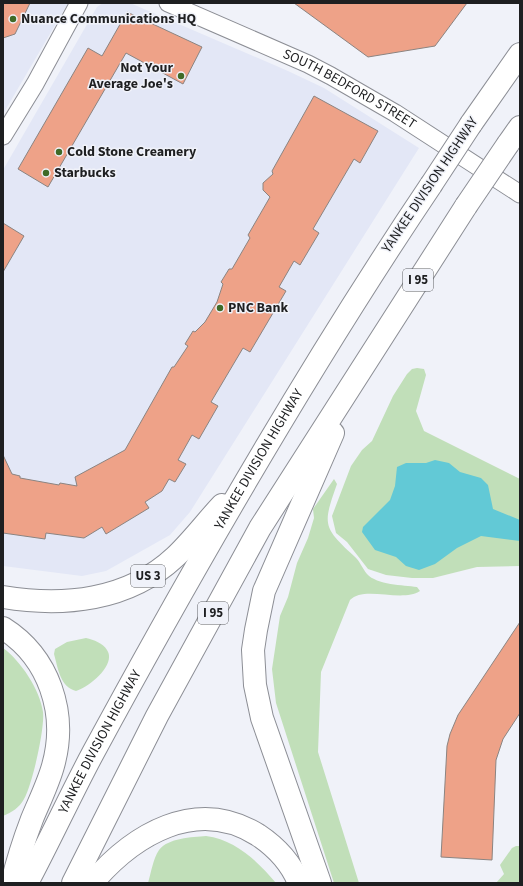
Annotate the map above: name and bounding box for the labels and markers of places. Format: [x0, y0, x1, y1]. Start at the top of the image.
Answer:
place label: Nuance Communications HQ [21, 9, 197, 29]
marker: Nuance Communications HQ [8, 14, 18, 24]
place label: Not Your Average Joe's [88, 58, 173, 94]
marker: Not Your Average Joe's [176, 71, 186, 81]
place label: Cold Stone Creamery [67, 142, 197, 162]
marker: Cold Stone Creamery [54, 147, 64, 157]
place label: Starbucks [54, 163, 116, 183]
marker: Starbucks [41, 168, 51, 178]
place label: PNC Bank [228, 298, 288, 318]
marker: PNC Bank [215, 303, 225, 313]

